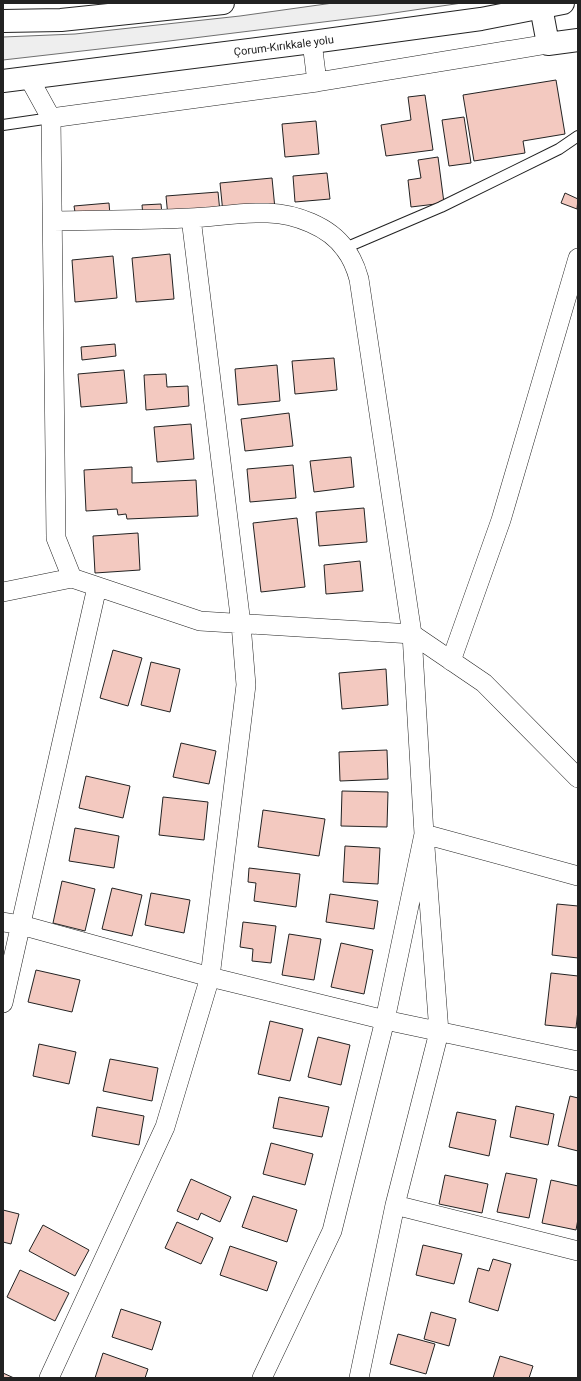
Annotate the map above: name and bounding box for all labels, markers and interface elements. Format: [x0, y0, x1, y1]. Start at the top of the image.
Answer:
street label: Çorum-Kırıkkale yolu [233, 33, 335, 58]

